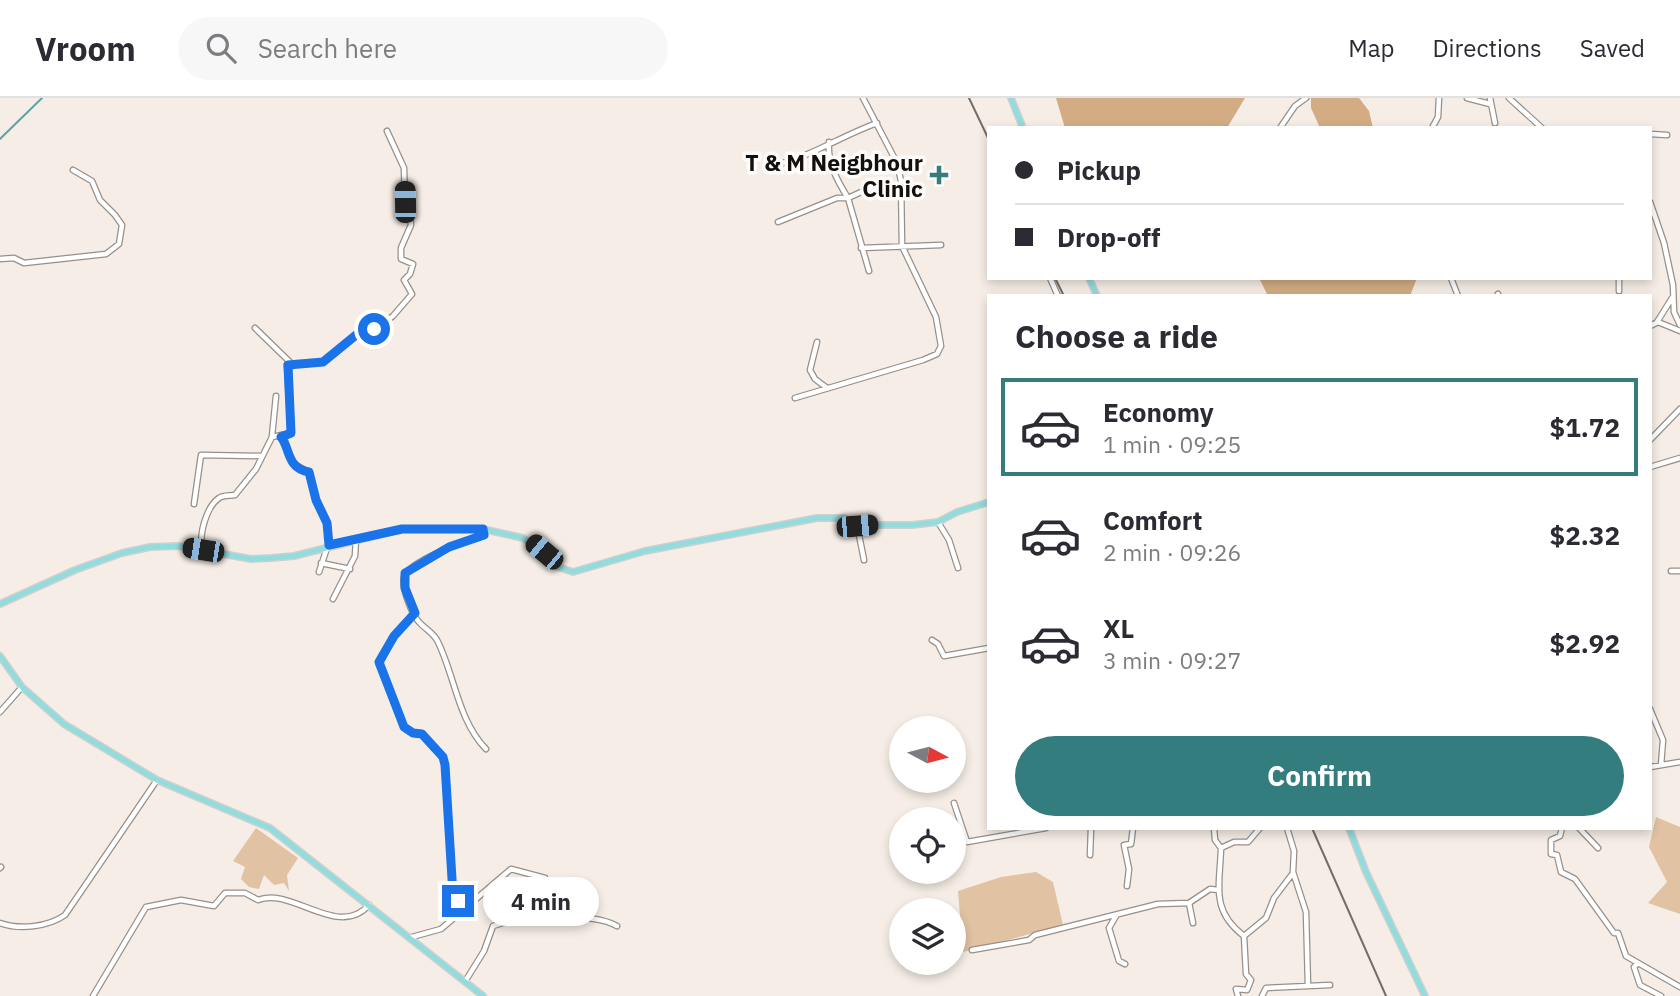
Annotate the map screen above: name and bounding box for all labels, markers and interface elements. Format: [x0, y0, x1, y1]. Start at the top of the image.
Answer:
search box [178, 17, 668, 80]
text: Vroom [35, 27, 136, 70]
icon: search [202, 29, 240, 67]
text: Search here [258, 31, 397, 65]
text: Map [1348, 32, 1394, 64]
text: Directions [1432, 32, 1542, 64]
text: Saved [1580, 32, 1645, 64]
place label: T & M Neigbhour Clinic [745, 147, 923, 203]
text: Pickup [1057, 153, 1141, 187]
marker: T & M Neigbhour Clinic [929, 165, 949, 185]
car [395, 181, 416, 223]
text: Drop-off [1057, 220, 1160, 254]
route start [358, 313, 390, 345]
text: Choose a ride [1015, 315, 1218, 357]
text: Economy [1103, 395, 1214, 429]
icon: car [1019, 396, 1082, 459]
text: $1.72 [1550, 410, 1620, 444]
text: 1 min · 09:25 [1103, 429, 1241, 459]
text: Comfort [1103, 503, 1202, 537]
icon: car [1019, 504, 1082, 567]
car [836, 514, 879, 538]
text: $2.32 [1550, 518, 1620, 552]
car [522, 530, 567, 574]
car [181, 536, 226, 564]
text: 2 min · 09:26 [1103, 537, 1241, 567]
text: XL [1103, 611, 1134, 645]
icon: car [1019, 612, 1082, 675]
text: $2.92 [1550, 626, 1620, 660]
text: 3 min · 09:27 [1103, 645, 1241, 675]
north arrow [889, 716, 966, 793]
map controls [889, 716, 966, 975]
button: Confirm [1015, 736, 1624, 816]
button: locate [889, 807, 966, 884]
callout: 4 min [482, 876, 598, 926]
route end [442, 885, 474, 917]
text: 4 min [511, 886, 571, 916]
button: layers [889, 898, 966, 975]

